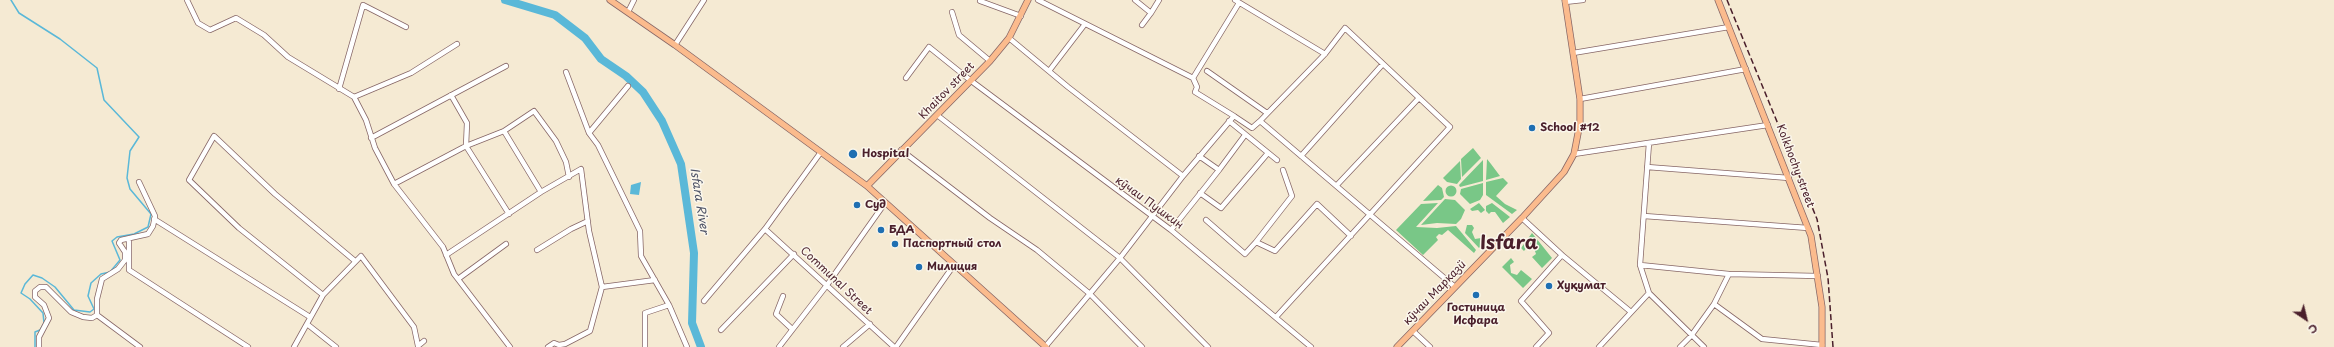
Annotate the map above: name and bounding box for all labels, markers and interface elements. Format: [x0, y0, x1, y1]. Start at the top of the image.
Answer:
street label: Khaitov street [916, 60, 978, 122]
place label: School #12 [1540, 121, 1600, 135]
marker: School #12 [1527, 123, 1537, 133]
street label: Kolkhochy street [1773, 123, 1817, 209]
place label: Hospital [862, 147, 909, 161]
marker: Hospital [847, 148, 859, 160]
water label: Isfara River [687, 167, 711, 235]
street label: кӯчаи Пушкин [1112, 174, 1186, 232]
place label: Суд [865, 198, 886, 212]
marker: Суд [852, 200, 862, 210]
place label: БДА [889, 223, 914, 237]
marker: БДА [876, 225, 886, 235]
district label: Isfara [1480, 233, 1538, 255]
place label: Паспортный стол [903, 237, 1001, 251]
marker: Паспортный стол [890, 239, 900, 249]
street label: Communal Street [797, 244, 875, 318]
street label: кӯчаи Марказӣ [1401, 258, 1469, 328]
place label: Милиция [927, 260, 977, 274]
marker: Милиция [914, 262, 924, 272]
place label: Хуқумат [1557, 279, 1606, 293]
marker: Хуқумат [1544, 281, 1554, 291]
marker: Гостиница Исфара [1471, 290, 1481, 300]
north arrow [2286, 299, 2326, 339]
place label: Гостиница Исфара [1447, 301, 1505, 327]
text: С [2305, 320, 2321, 339]

